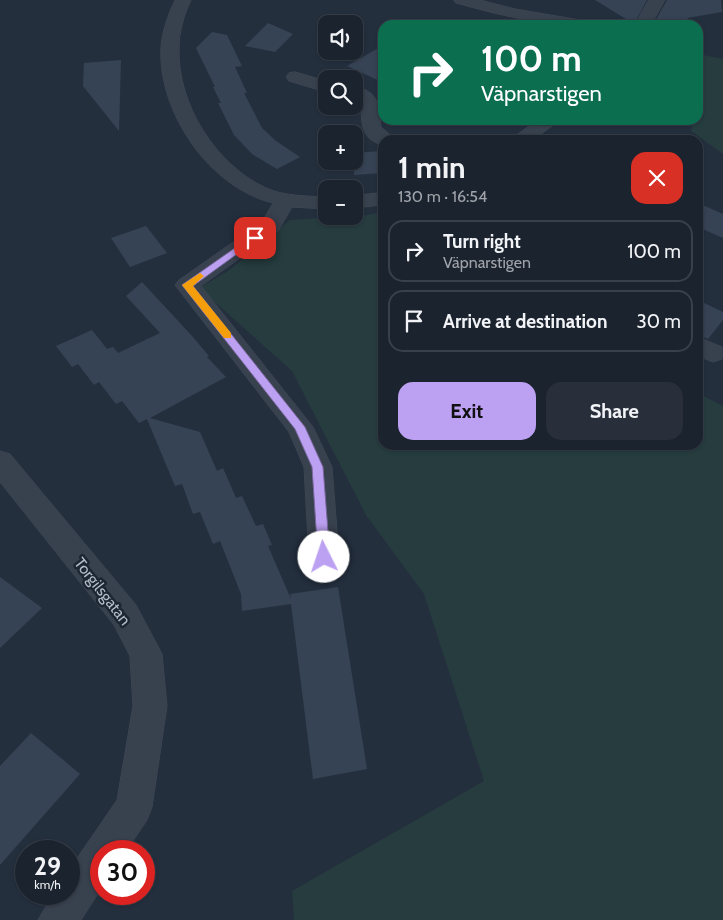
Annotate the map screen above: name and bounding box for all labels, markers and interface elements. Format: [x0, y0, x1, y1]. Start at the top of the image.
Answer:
map controls [318, 15, 363, 225]
button: sound [318, 15, 363, 60]
text: 100 m [481, 37, 582, 80]
icon: right [398, 40, 463, 105]
button: search [318, 70, 363, 115]
text: Väpnarstigen [481, 80, 602, 107]
button: + [318, 125, 363, 170]
text: 1 min [398, 149, 466, 186]
button: close [631, 152, 683, 204]
button: − [318, 180, 363, 225]
text: 130 m · 16:54 [398, 187, 487, 206]
pin [234, 217, 276, 259]
icon: arrive [241, 224, 269, 252]
text: Turn right [443, 230, 521, 253]
icon: right [400, 237, 428, 265]
text: 100 m [627, 240, 681, 263]
text: Väpnarstigen [443, 253, 531, 272]
icon: arrive [400, 307, 428, 335]
text: Arrive at destination [443, 310, 607, 333]
text: 30 m [637, 310, 681, 333]
button: Exit [398, 382, 536, 440]
button: Share [546, 382, 683, 440]
position arrow [297, 530, 349, 582]
street label: Torgilsgatan [70, 554, 135, 629]
speed limit sign: 30 [90, 840, 155, 905]
text: 29 [34, 851, 61, 881]
text: km/h [34, 877, 61, 892]

